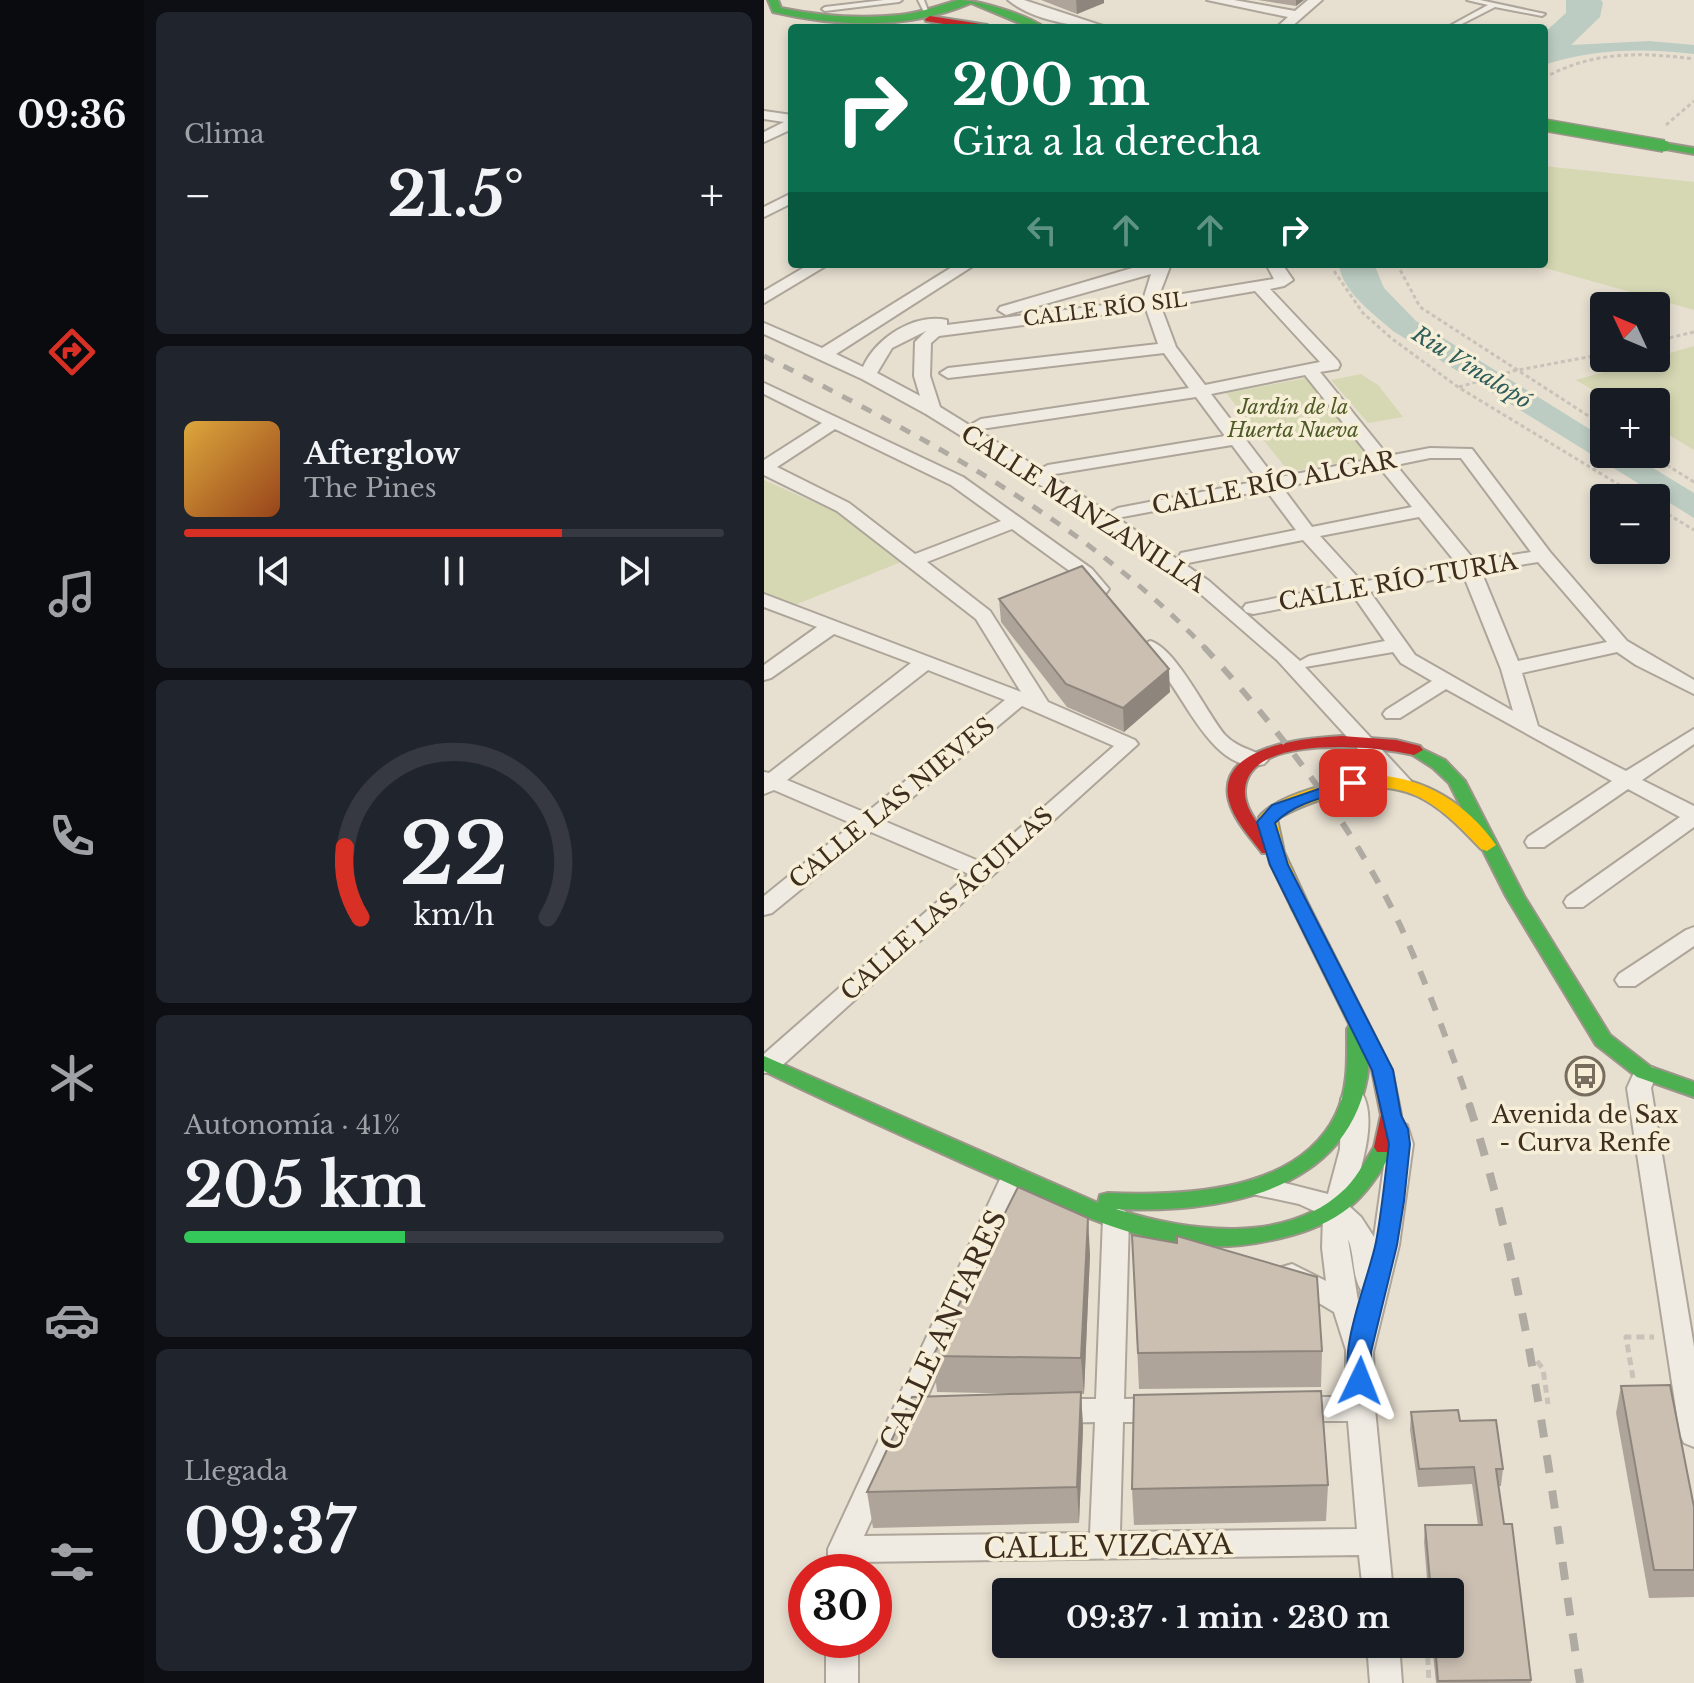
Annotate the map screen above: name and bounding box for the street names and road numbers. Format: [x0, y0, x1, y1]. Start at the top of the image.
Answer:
street label: CALLE RÍO SIL [1022, 286, 1189, 331]
street label: CALLE MANZANILLA [956, 419, 1211, 599]
street label: CALLE RÍO ALGAR [1149, 444, 1400, 520]
street label: CALLE RÍO TURIA [1276, 546, 1520, 617]
street label: CALLE LAS NIEVES [783, 711, 1000, 894]
street label: CALLE LAS ÁGUILAS [835, 801, 1059, 1007]
street label: CALLE ANTARES [872, 1204, 1015, 1456]
street label: CALLE VIZCAYA [983, 1527, 1233, 1566]

